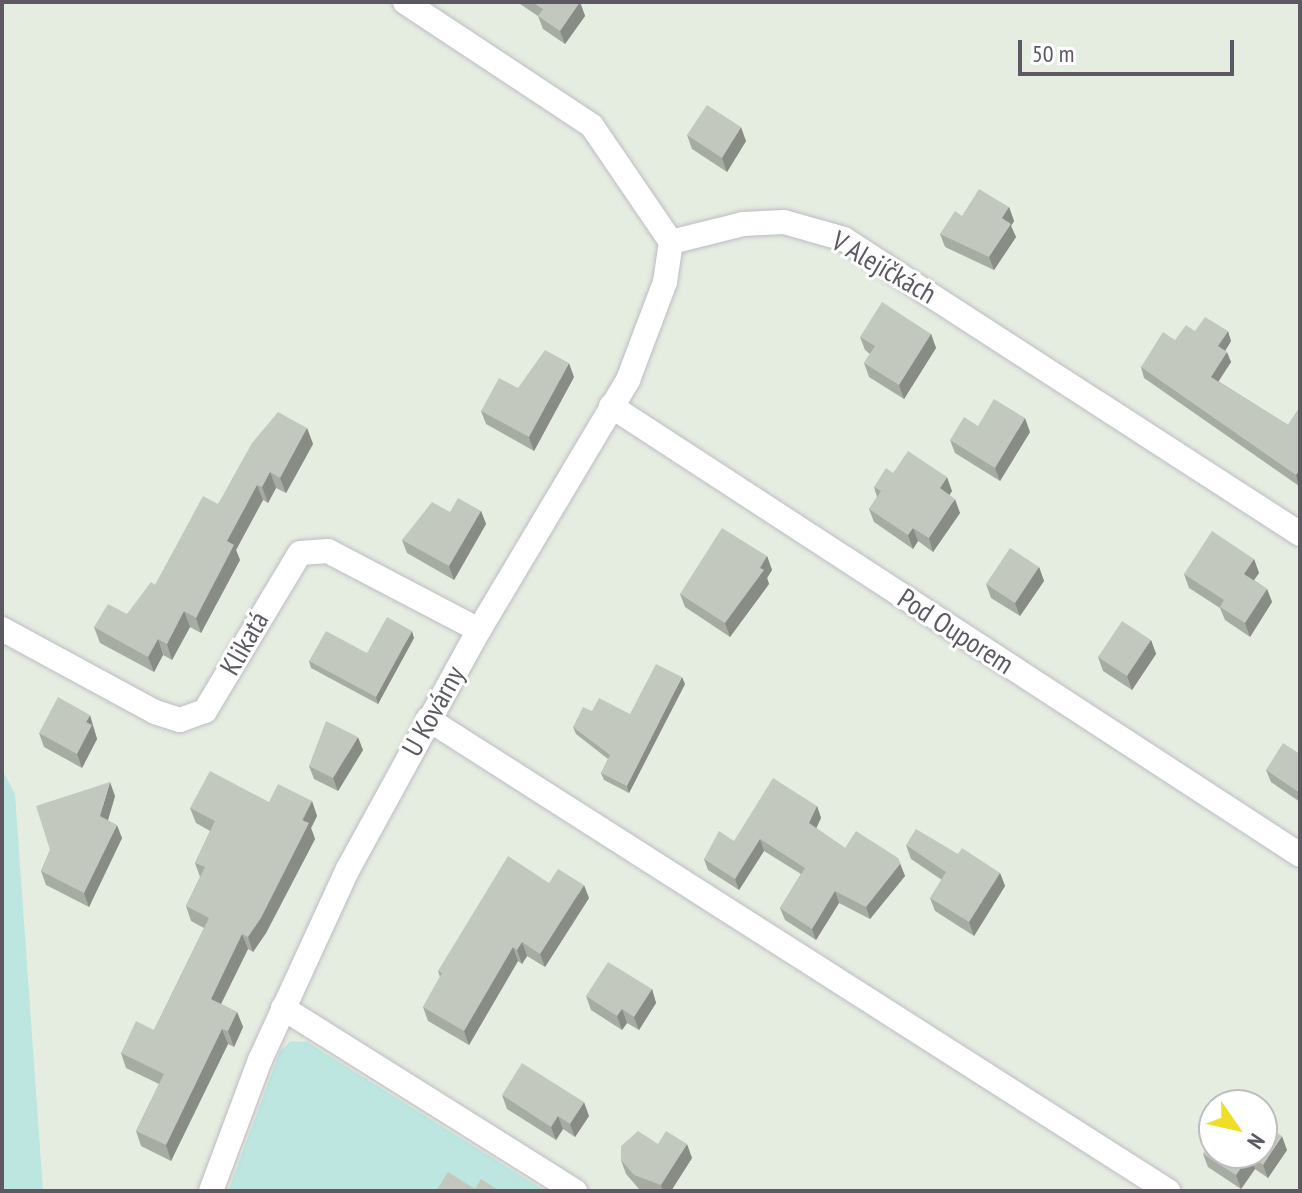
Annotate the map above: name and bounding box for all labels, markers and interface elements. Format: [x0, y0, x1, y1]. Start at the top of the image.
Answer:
scale bar [1022, 24, 1238, 74]
text: 50 m [1032, 38, 1074, 69]
street label: V Alejíčkách [825, 223, 943, 311]
street label: Pod Ouporem [892, 581, 1020, 681]
street label: Klikatá [213, 605, 275, 681]
street label: U Kovárny [395, 660, 471, 762]
north arrow [1198, 1089, 1278, 1169]
text: N [1241, 1129, 1271, 1154]

